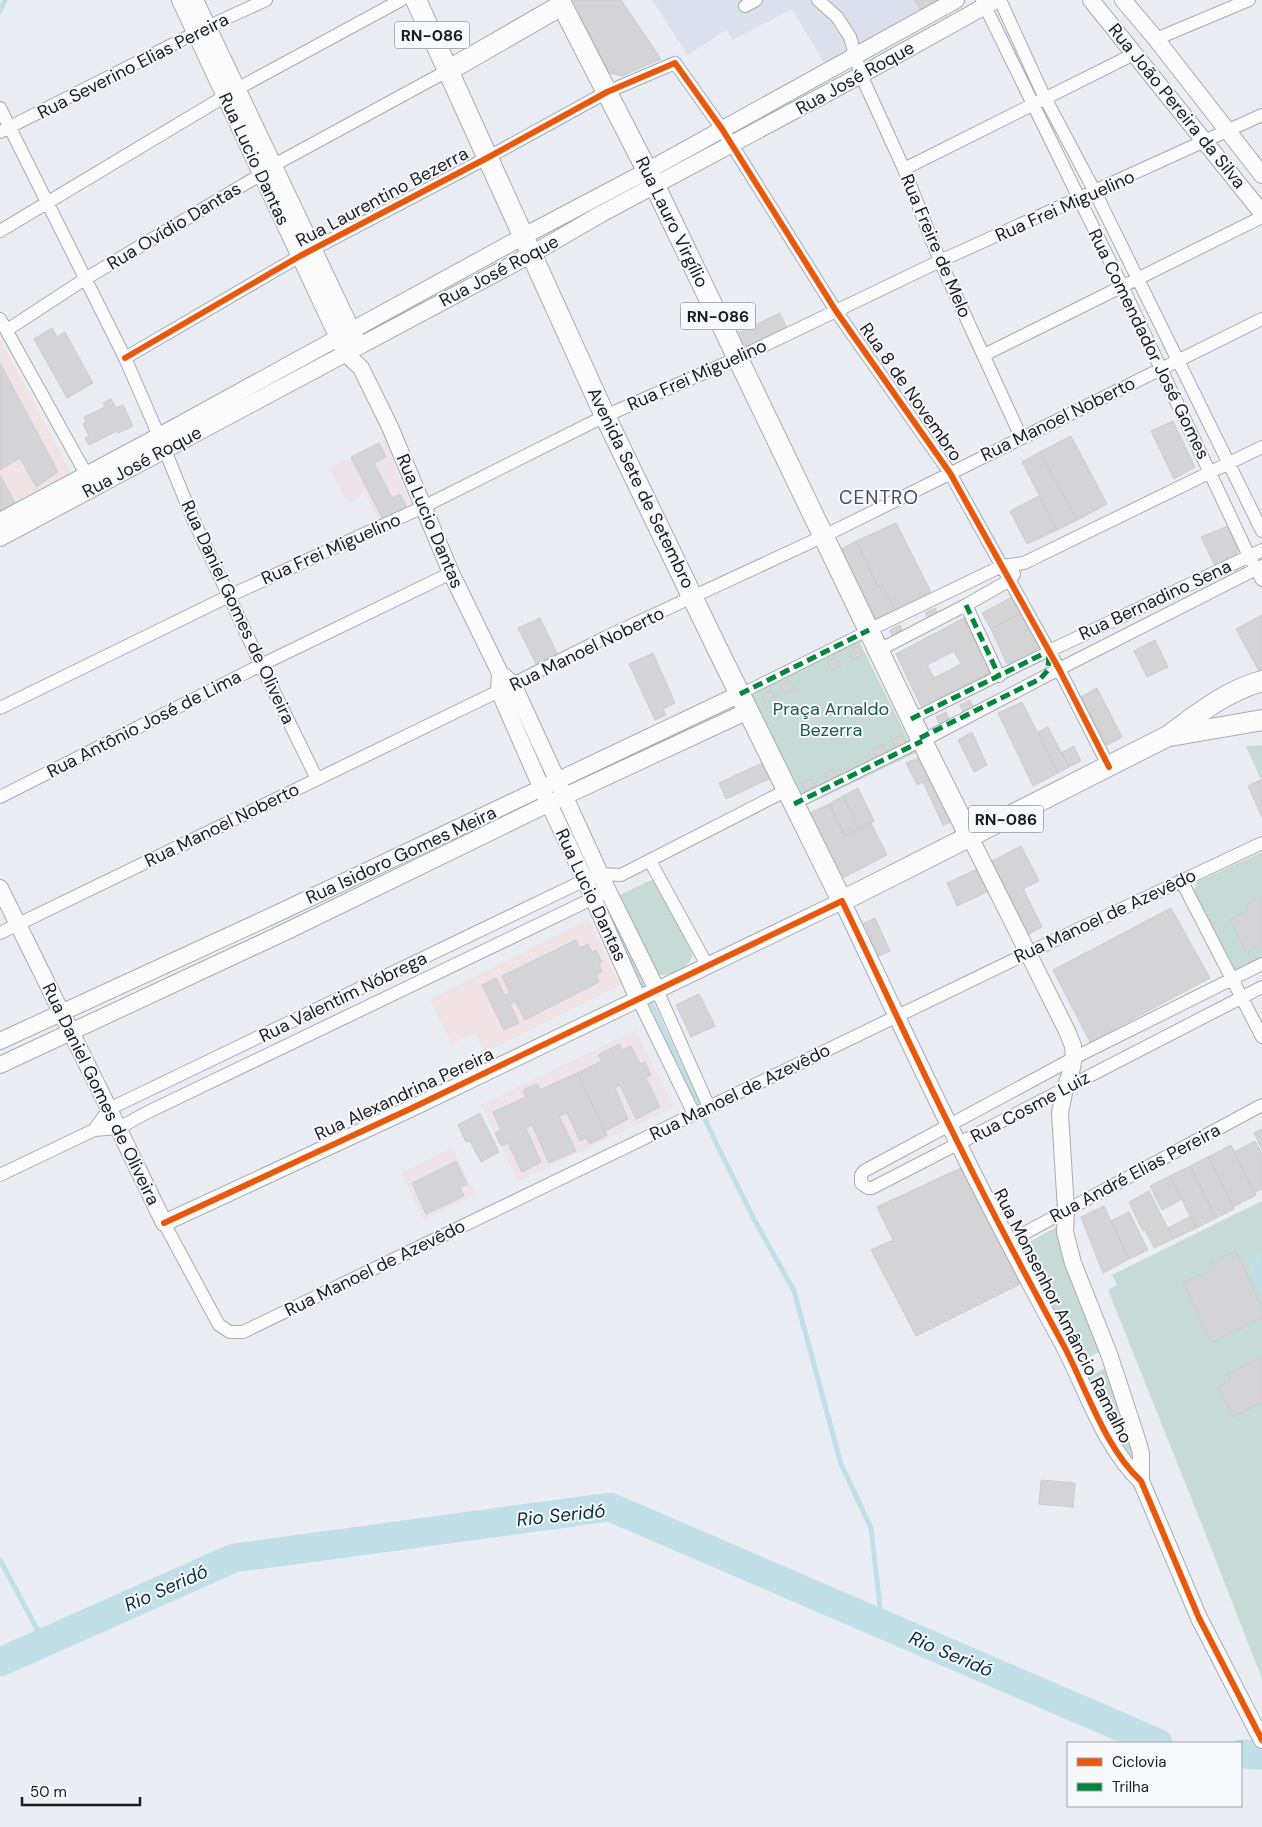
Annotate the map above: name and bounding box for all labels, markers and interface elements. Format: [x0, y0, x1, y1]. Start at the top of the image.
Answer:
street label: Rua Severino Elias Pereira [33, 7, 233, 125]
street label: Rua João Pereira da Silva [1103, 18, 1251, 194]
road number: RN-086 [394, 22, 470, 48]
street label: Rua José Roque [791, 36, 919, 120]
street label: Rua Lucio Dantas [213, 89, 295, 229]
street label: Rua Laurentino Bezerra [292, 141, 472, 253]
street label: Rua Lauro Virgílio [630, 153, 714, 291]
street label: Rua Frei Miguelino [991, 164, 1139, 248]
street label: Rua Freire de Melo [895, 171, 977, 321]
street label: Rua Ovídio Dantas [102, 176, 246, 276]
street label: Rua Comendador José Gomes [1083, 225, 1215, 463]
street label: Rua José Roque [435, 229, 563, 313]
road number: RN-086 [680, 302, 756, 330]
street label: Rua 8 de Novembro [854, 318, 968, 466]
street label: Rua Frei Miguelino [623, 333, 771, 417]
street label: Rua Manoel Noberto [977, 371, 1139, 467]
street label: Avenida Sete de Setembro [582, 383, 700, 593]
street label: Rua José Roque [78, 420, 206, 504]
street label: Rua Lucio Dantas [391, 450, 469, 592]
district label: CENTRO [839, 485, 919, 510]
street label: Rua Daniel Gomes de Oliveira [175, 496, 301, 728]
street label: Rua Frei Miguelino [257, 507, 405, 591]
street label: Rua Bernadino Sena [1075, 554, 1235, 646]
street label: Rua Manoel Noberto [506, 601, 668, 697]
street label: Rua Antônio José de Lima [43, 664, 245, 784]
park label: Praça Arnaldo Bezerra [773, 697, 889, 742]
street label: Rua Manoel Noberto [141, 777, 303, 873]
street label: Rua Isidoro Gomes Meira [302, 800, 500, 910]
road number: RN-086 [968, 806, 1044, 832]
street label: Rua Lucio Dantas [550, 825, 632, 965]
street label: Rua Manoel de Azevêdo [1010, 863, 1200, 969]
street label: Rua Valentim Nóbrega [255, 946, 431, 1048]
street label: Rua Daniel Gomes de Oliveira [37, 979, 165, 1209]
street label: Rua Manoel de Azevêdo [646, 1038, 834, 1146]
street label: Rua Alexandrina Pereira [311, 1042, 497, 1146]
street label: Rua Cosme Luiz [966, 1066, 1094, 1148]
street label: Rua André Elias Pereira [1045, 1118, 1225, 1228]
street label: Rua Monsenhor Amâncio Ramalho [988, 1184, 1138, 1448]
street label: Rua Manoel de Azevêdo [281, 1214, 469, 1322]
water label: Rio Seridó [515, 1498, 607, 1532]
water label: Rio Seridó [120, 1558, 212, 1618]
water label: Rio Seridó [905, 1625, 997, 1683]
legend [1067, 1742, 1242, 1807]
text: Ciclovia [1112, 1752, 1166, 1772]
scale bar [22, 1774, 140, 1806]
text: Trilha [1112, 1777, 1149, 1797]
text: 50 m [30, 1782, 67, 1802]

